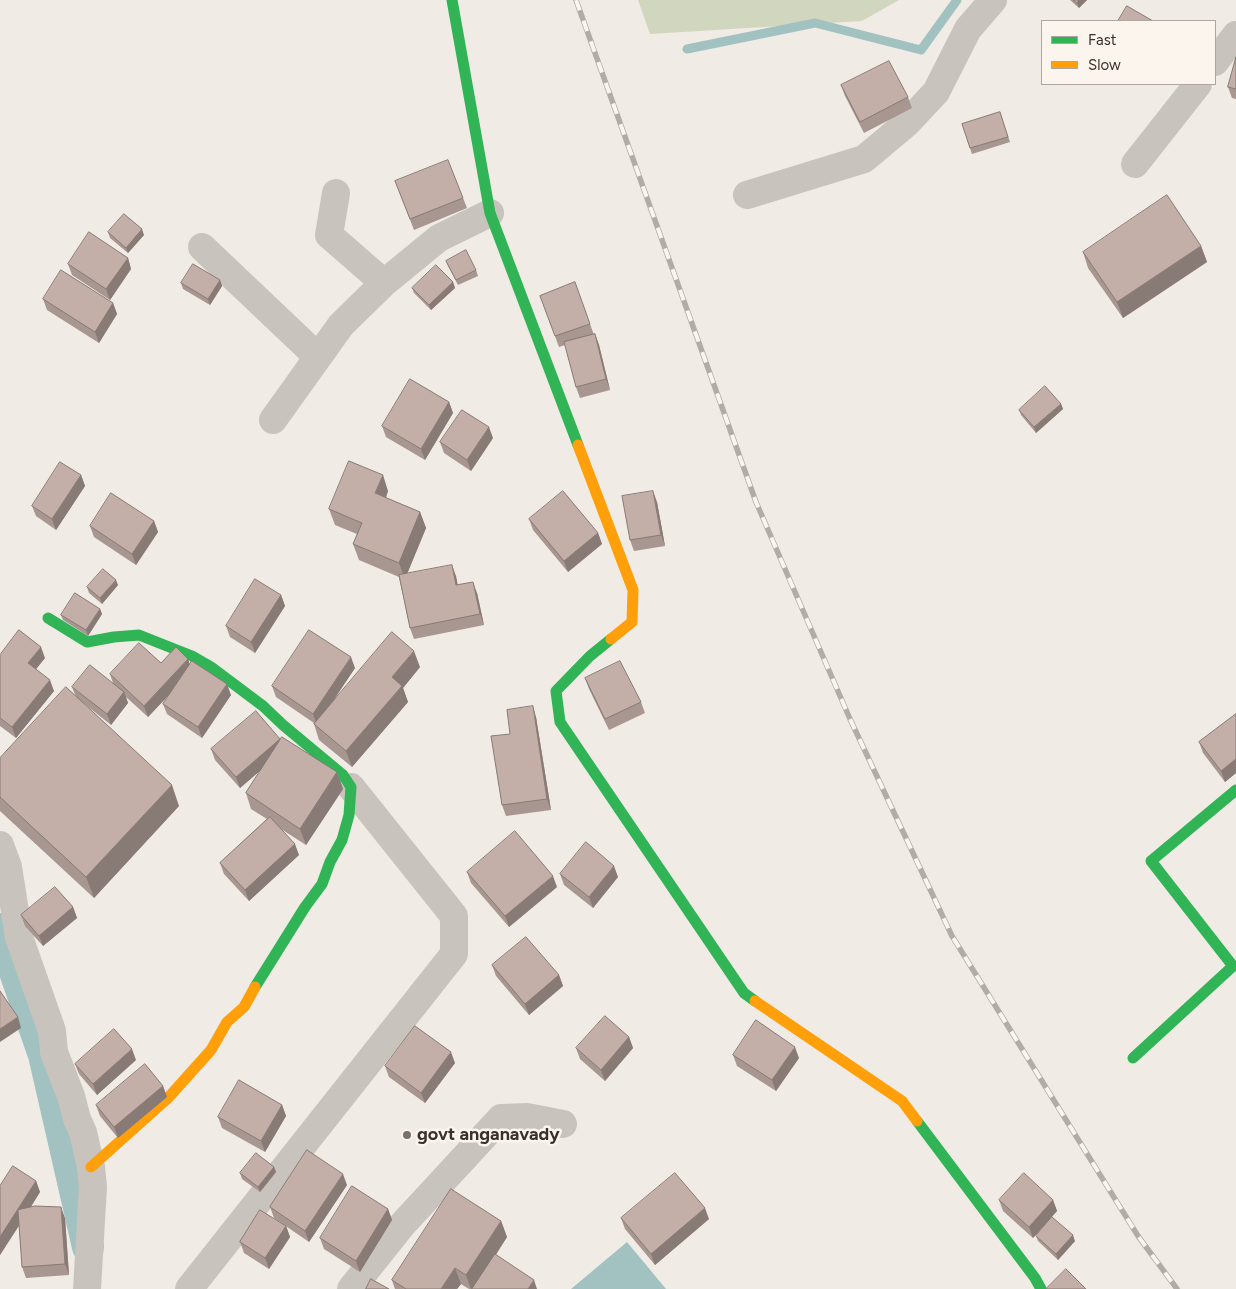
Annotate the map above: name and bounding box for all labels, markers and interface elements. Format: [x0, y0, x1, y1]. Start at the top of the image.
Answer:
legend [1041, 20, 1216, 85]
text: Fast [1088, 31, 1116, 49]
text: Slow [1088, 56, 1121, 74]
place label: govt anganavady [417, 1124, 560, 1146]
marker: govt anganavady [401, 1129, 413, 1141]

